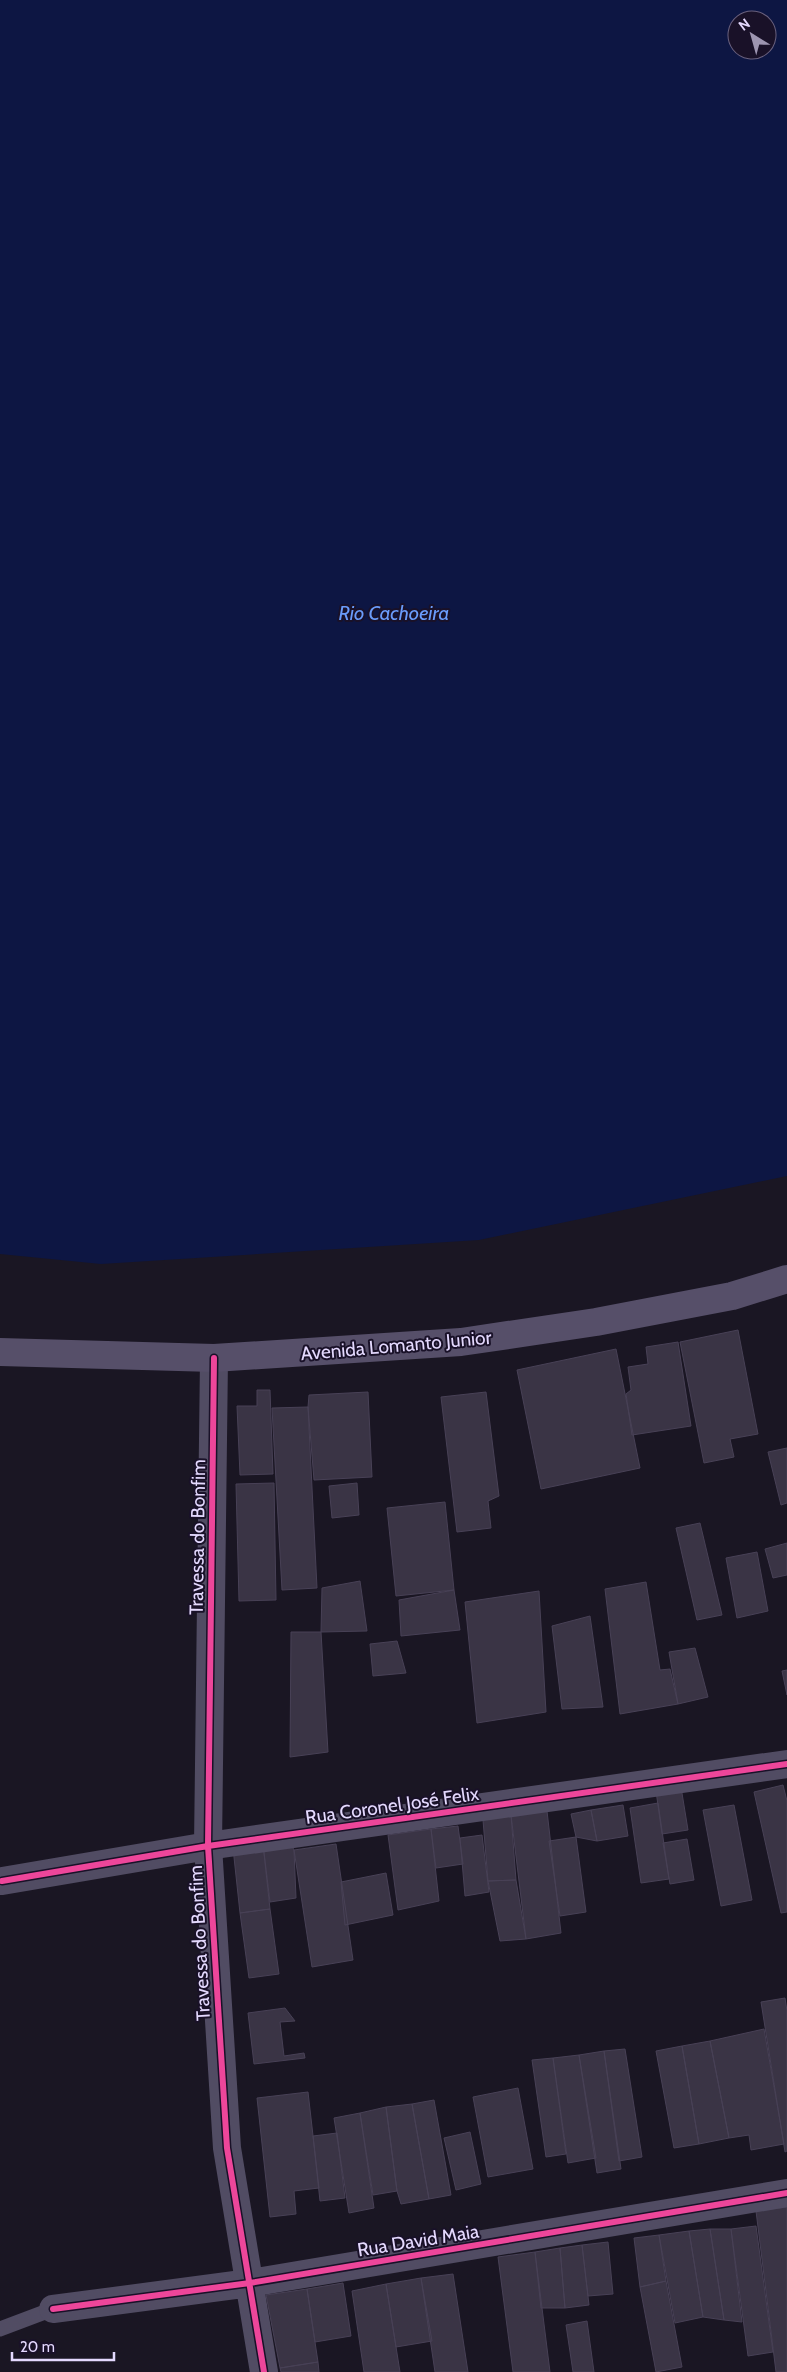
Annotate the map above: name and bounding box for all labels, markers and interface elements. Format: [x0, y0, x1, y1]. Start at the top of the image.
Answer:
north arrow [727, 10, 777, 60]
text: N [735, 14, 754, 35]
water label: Rio Cachoeira [339, 601, 449, 625]
street label: Avenida Lomanto Junior [300, 1326, 492, 1365]
street label: Travessa do Bonfim [185, 1459, 210, 1615]
street label: Rua Coronel José Felix [304, 1782, 480, 1829]
street label: Travessa do Bonfim [184, 1865, 215, 2021]
street label: Rua David Maia [356, 2220, 481, 2261]
scale bar [12, 2330, 115, 2362]
text: 20 m [20, 2338, 55, 2356]

